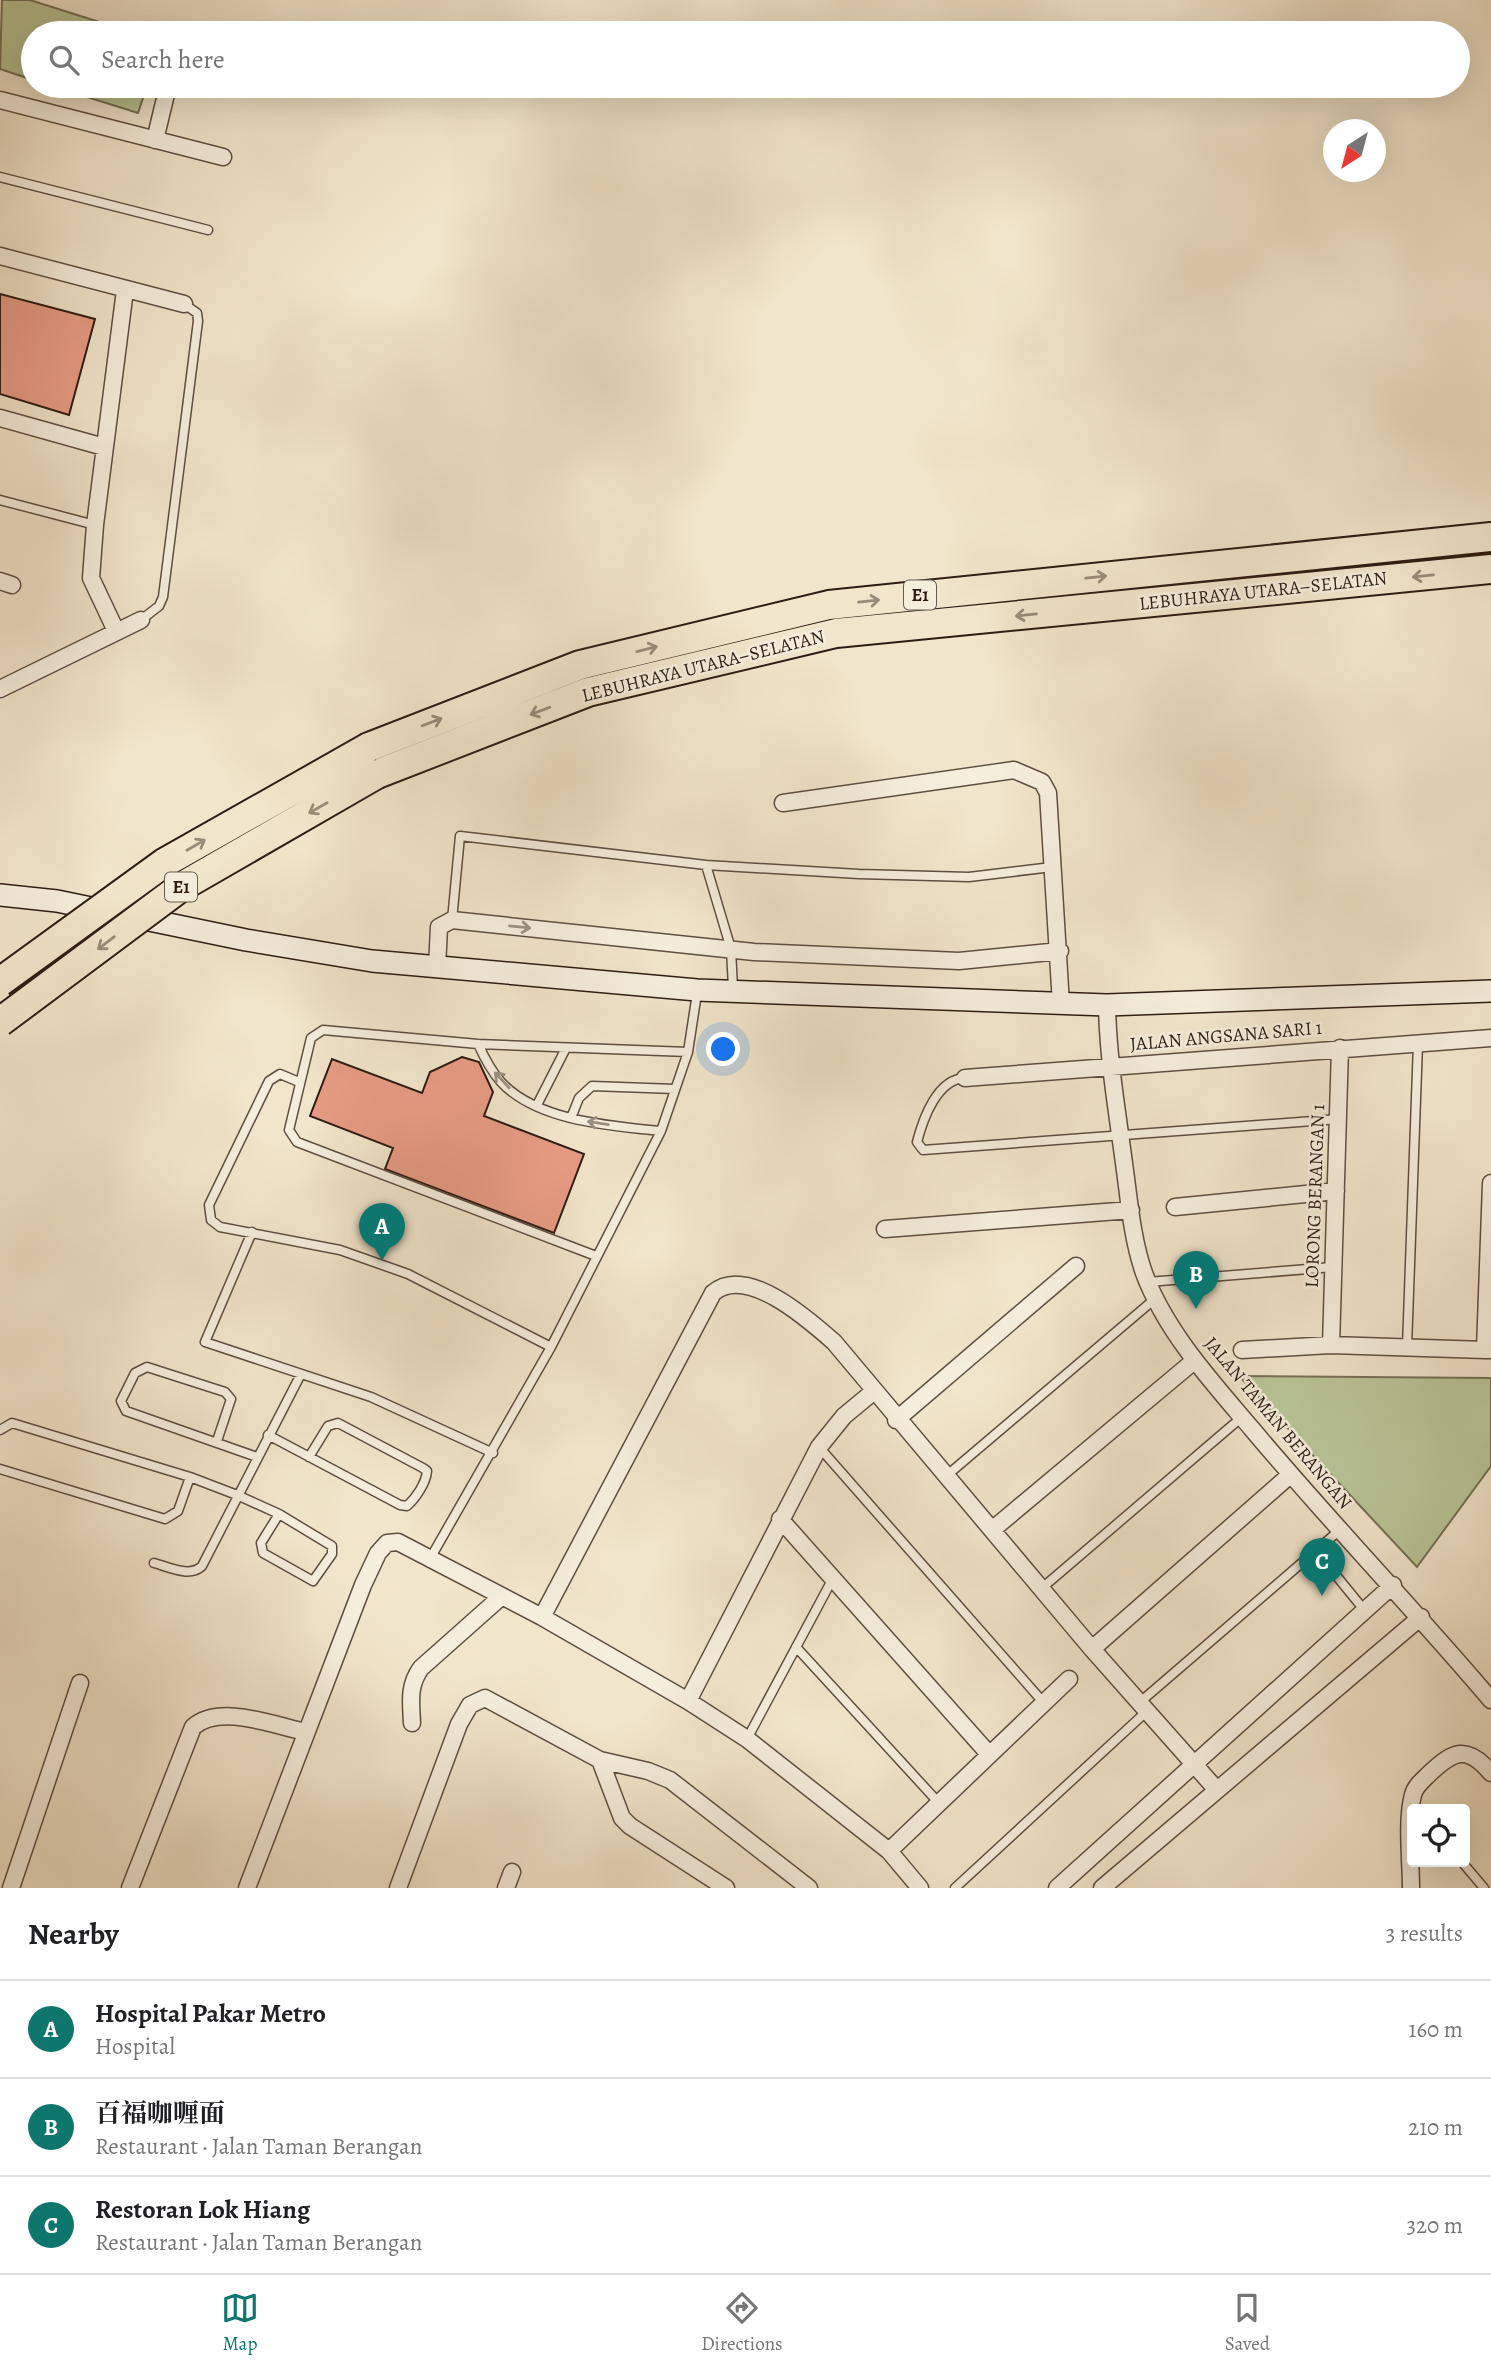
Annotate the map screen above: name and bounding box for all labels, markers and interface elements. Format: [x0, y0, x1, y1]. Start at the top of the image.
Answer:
search box [21, 21, 1470, 98]
icon: search [45, 41, 83, 79]
text: Search here [101, 42, 225, 77]
north arrow [1323, 119, 1386, 182]
street label: LEBUHRAYA UTARA–SELATAN [1138, 565, 1389, 617]
one-way arrow [1412, 569, 1435, 582]
one-way arrow [1084, 571, 1107, 584]
road number: E1 [904, 580, 936, 610]
one-way arrow [858, 594, 880, 607]
one-way arrow [1015, 608, 1038, 621]
street label: LEBUHRAYA UTARA–SELATAN [579, 623, 827, 709]
one-way arrow [636, 642, 658, 655]
one-way arrow [530, 705, 552, 718]
one-way arrow [421, 715, 443, 727]
one-way arrow [308, 802, 329, 815]
one-way arrow [186, 838, 206, 852]
road number: E1 [165, 872, 197, 902]
one-way arrow [508, 921, 531, 934]
one-way arrow [96, 935, 115, 950]
street label: JALAN ANGSANA SARI 1 [1129, 1015, 1324, 1057]
your location [706, 1032, 740, 1066]
one-way arrow [493, 1072, 510, 1089]
street label: LORONG BERANGAN 1 [1299, 1103, 1331, 1288]
one-way arrow [587, 1116, 610, 1129]
pin: A [359, 1203, 405, 1261]
pin: B [1173, 1251, 1219, 1309]
street label: JALAN TAMAN BERANGAN [1198, 1331, 1358, 1515]
pin: C [1299, 1538, 1345, 1596]
map controls [1407, 1804, 1470, 1867]
button: locate [1407, 1804, 1470, 1867]
text: Nearby [28, 1914, 119, 1954]
text: 3 results [1386, 1918, 1463, 1949]
text: Hospital Pakar Metro [95, 1996, 326, 2031]
text: A [44, 2014, 58, 2045]
text: 160 m [1409, 2014, 1463, 2045]
text: Hospital [95, 2031, 175, 2062]
text: 百福咖喱面 [95, 2096, 225, 2131]
text: B [44, 2112, 58, 2143]
text: 210 m [1408, 2112, 1463, 2143]
text: Restaurant · Jalan Taman Berangan [95, 2131, 422, 2162]
text: Restoran Lok Hiang [95, 2192, 310, 2227]
text: C [44, 2210, 58, 2241]
text: 320 m [1407, 2210, 1463, 2241]
text: Restaurant · Jalan Taman Berangan [95, 2227, 422, 2258]
tab: Map [221, 2289, 259, 2357]
tab: Directions [701, 2289, 783, 2357]
tab: Saved [1225, 2289, 1270, 2357]

